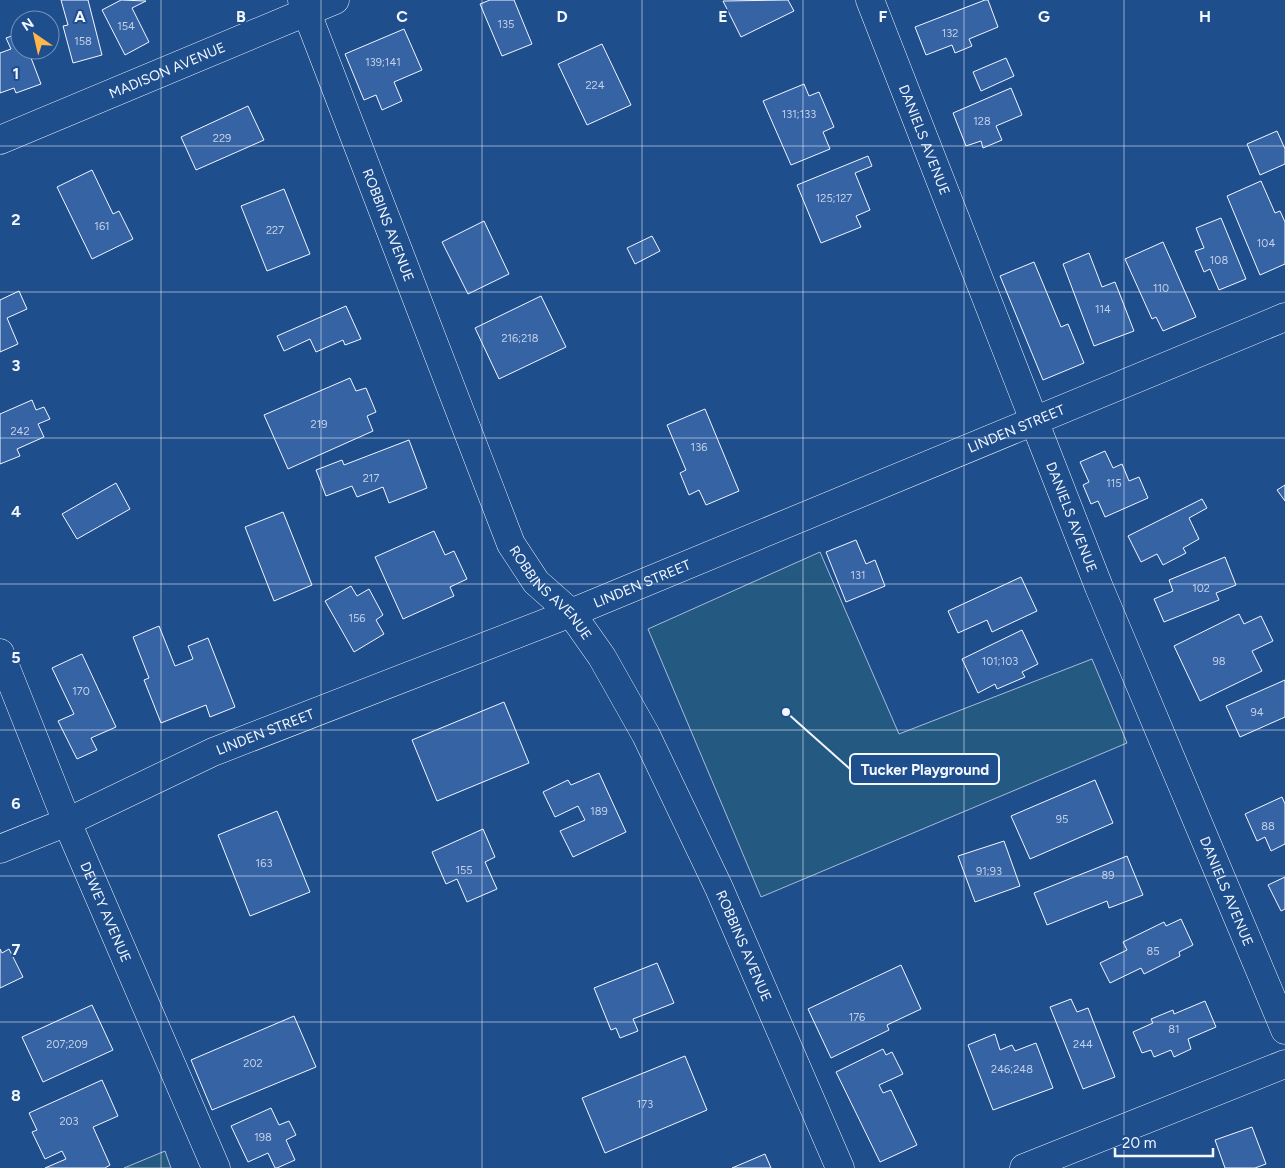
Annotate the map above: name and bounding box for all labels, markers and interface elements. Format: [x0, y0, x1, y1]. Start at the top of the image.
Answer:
text: A [74, 7, 86, 26]
text: B [236, 7, 246, 26]
text: C [396, 7, 408, 26]
text: D [556, 7, 568, 26]
text: E [718, 7, 728, 26]
text: F [879, 7, 888, 26]
text: G [1038, 7, 1050, 26]
text: H [1199, 7, 1211, 26]
north arrow [10, 10, 60, 60]
text: N [19, 15, 37, 35]
house number: 135 [498, 18, 514, 31]
house number: 154 [117, 20, 135, 33]
house number: 132 [942, 27, 958, 40]
house number: 158 [74, 35, 92, 48]
street label: MADISON AVENUE [106, 38, 228, 102]
house number: 139;141 [365, 56, 401, 69]
text: 1 [13, 64, 19, 83]
house number: 224 [585, 79, 605, 92]
street label: DANIELS AVENUE [895, 82, 954, 197]
house number: 131;133 [782, 108, 816, 121]
house number: 128 [973, 115, 991, 128]
house number: 229 [213, 132, 231, 145]
street label: ROBBINS AVENUE [359, 166, 418, 284]
house number: 125;127 [816, 192, 852, 205]
text: 2 [11, 210, 21, 229]
house number: 161 [94, 220, 110, 233]
house number: 227 [266, 224, 284, 237]
house number: 104 [1257, 237, 1275, 250]
house number: 108 [1210, 254, 1228, 267]
house number: 110 [1153, 282, 1169, 295]
house number: 114 [1095, 303, 1111, 316]
house number: 216;218 [501, 332, 539, 345]
text: 3 [12, 356, 21, 375]
street label: LINDEN STREET [965, 401, 1067, 456]
house number: 219 [311, 418, 327, 431]
house number: 242 [10, 425, 30, 438]
house number: 136 [691, 441, 707, 454]
street label: DANIELS AVENUE [1042, 459, 1101, 575]
house number: 217 [363, 472, 379, 485]
house number: 115 [1106, 477, 1122, 490]
text: 4 [11, 502, 21, 521]
street label: ROBBINS AVENUE [506, 542, 596, 643]
street label: LINDEN STREET [591, 556, 693, 611]
house number: 131 [850, 569, 866, 582]
house number: 102 [1192, 582, 1210, 595]
house number: 156 [348, 612, 366, 625]
text: 5 [11, 648, 21, 667]
house number: 101;103 [982, 655, 1018, 668]
house number: 98 [1213, 655, 1226, 668]
house number: 170 [72, 685, 90, 698]
street label: LINDEN STREET [214, 705, 317, 758]
house number: 94 [1250, 706, 1264, 719]
callout: Tucker Playground [850, 754, 999, 784]
text: Tucker Playground [861, 761, 989, 779]
text: 6 [11, 794, 21, 813]
house number: 189 [590, 805, 608, 818]
house number: 95 [1056, 813, 1068, 826]
house number: 88 [1261, 820, 1275, 833]
street label: DANIELS AVENUE [1196, 834, 1257, 949]
house number: 163 [256, 857, 272, 870]
street label: DEWEY AVENUE [77, 859, 135, 965]
house number: 155 [455, 864, 473, 877]
house number: 91;93 [976, 865, 1002, 878]
house number: 89 [1102, 869, 1114, 882]
street label: ROBBINS AVENUE [713, 888, 776, 1004]
text: 7 [12, 940, 21, 959]
house number: 85 [1146, 945, 1160, 958]
house number: 176 [849, 1011, 865, 1024]
house number: 81 [1168, 1023, 1180, 1036]
house number: 207;209 [46, 1038, 88, 1051]
house number: 244 [1073, 1038, 1093, 1051]
house number: 202 [243, 1057, 263, 1070]
house number: 246;248 [991, 1063, 1033, 1076]
text: 8 [11, 1086, 21, 1105]
house number: 173 [637, 1098, 653, 1111]
house number: 203 [59, 1115, 79, 1128]
scale bar [1115, 1126, 1212, 1158]
house number: 198 [254, 1131, 272, 1144]
text: 20 m [1122, 1134, 1156, 1152]

